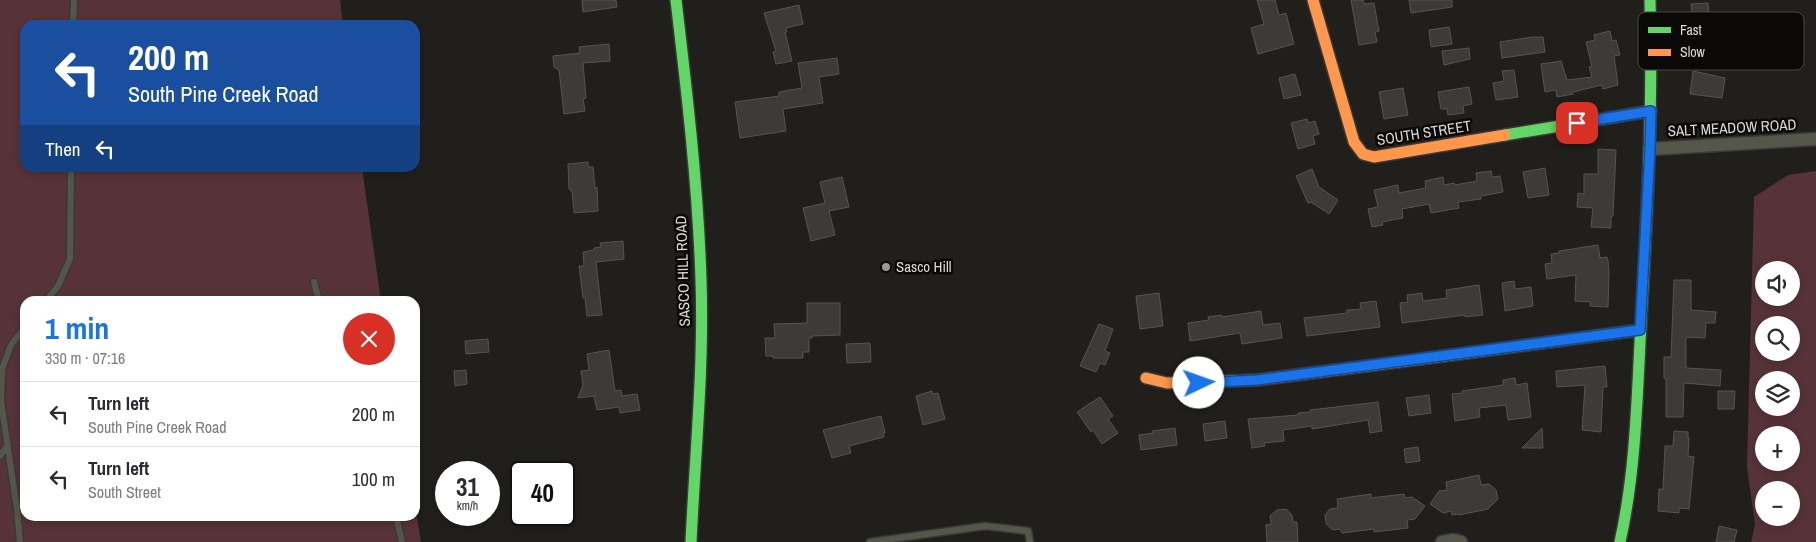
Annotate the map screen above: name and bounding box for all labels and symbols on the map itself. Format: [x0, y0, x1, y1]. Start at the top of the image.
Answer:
legend [1638, 12, 1804, 70]
text: Fast [1680, 21, 1702, 39]
text: Slow [1680, 43, 1706, 61]
pin [1556, 102, 1598, 144]
street label: SALT MEADOW ROAD [1667, 114, 1797, 141]
street label: SOUTH STREET [1375, 115, 1473, 150]
street label: SASCO HILL ROAD [670, 215, 695, 327]
place label: Sasco Hill [896, 256, 951, 277]
marker: Sasco Hill [880, 261, 892, 273]
position arrow [1172, 356, 1224, 408]
speed limit sign: 40 [510, 461, 575, 526]

